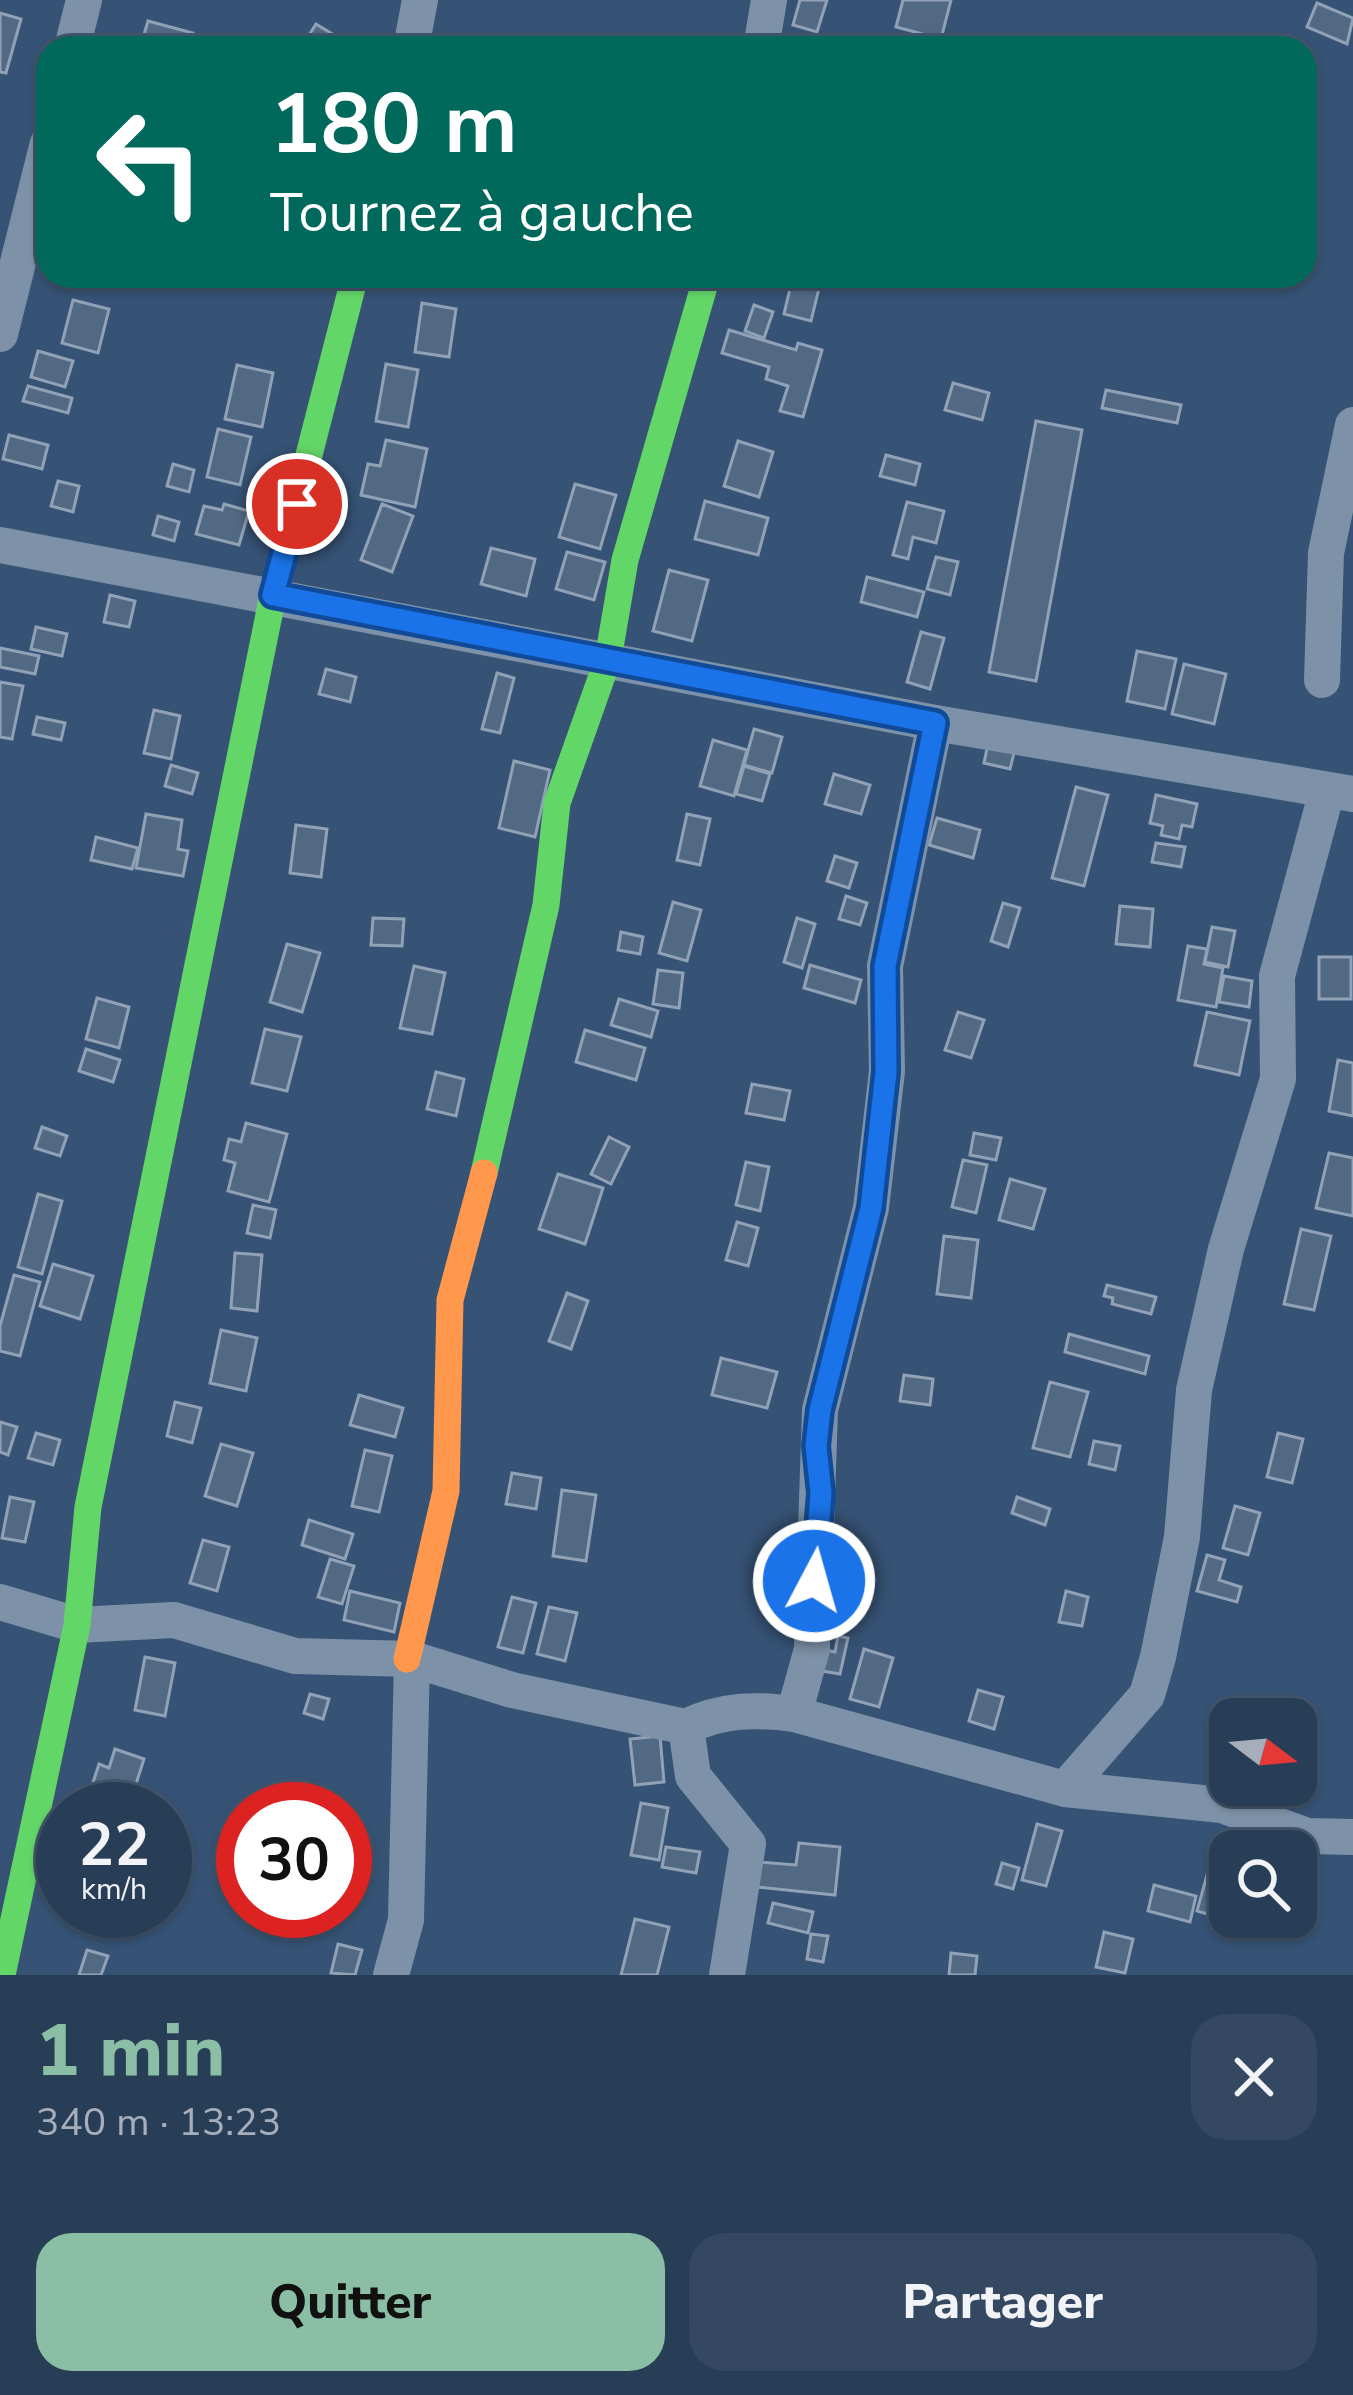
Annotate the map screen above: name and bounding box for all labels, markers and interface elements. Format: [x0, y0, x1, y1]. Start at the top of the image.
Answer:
text: 180 m [270, 67, 518, 182]
icon: left [72, 84, 228, 240]
text: Tournez à gauche [270, 176, 694, 250]
pin [246, 453, 348, 555]
icon: arrive [264, 471, 330, 537]
position arrow [751, 1518, 877, 1644]
north arrow [1209, 1698, 1317, 1806]
map controls [1209, 1698, 1317, 1938]
speed limit sign: 30 [216, 1782, 372, 1938]
text: 22 [78, 1804, 150, 1886]
button: search [1209, 1830, 1317, 1938]
text: km/h [81, 1869, 147, 1910]
text: 1 min [36, 2002, 225, 2100]
button: close [1191, 2014, 1317, 2140]
text: 340 m · 13:23 [36, 2096, 281, 2149]
button: Quitter [36, 2233, 665, 2371]
button: Partager [689, 2233, 1317, 2371]

